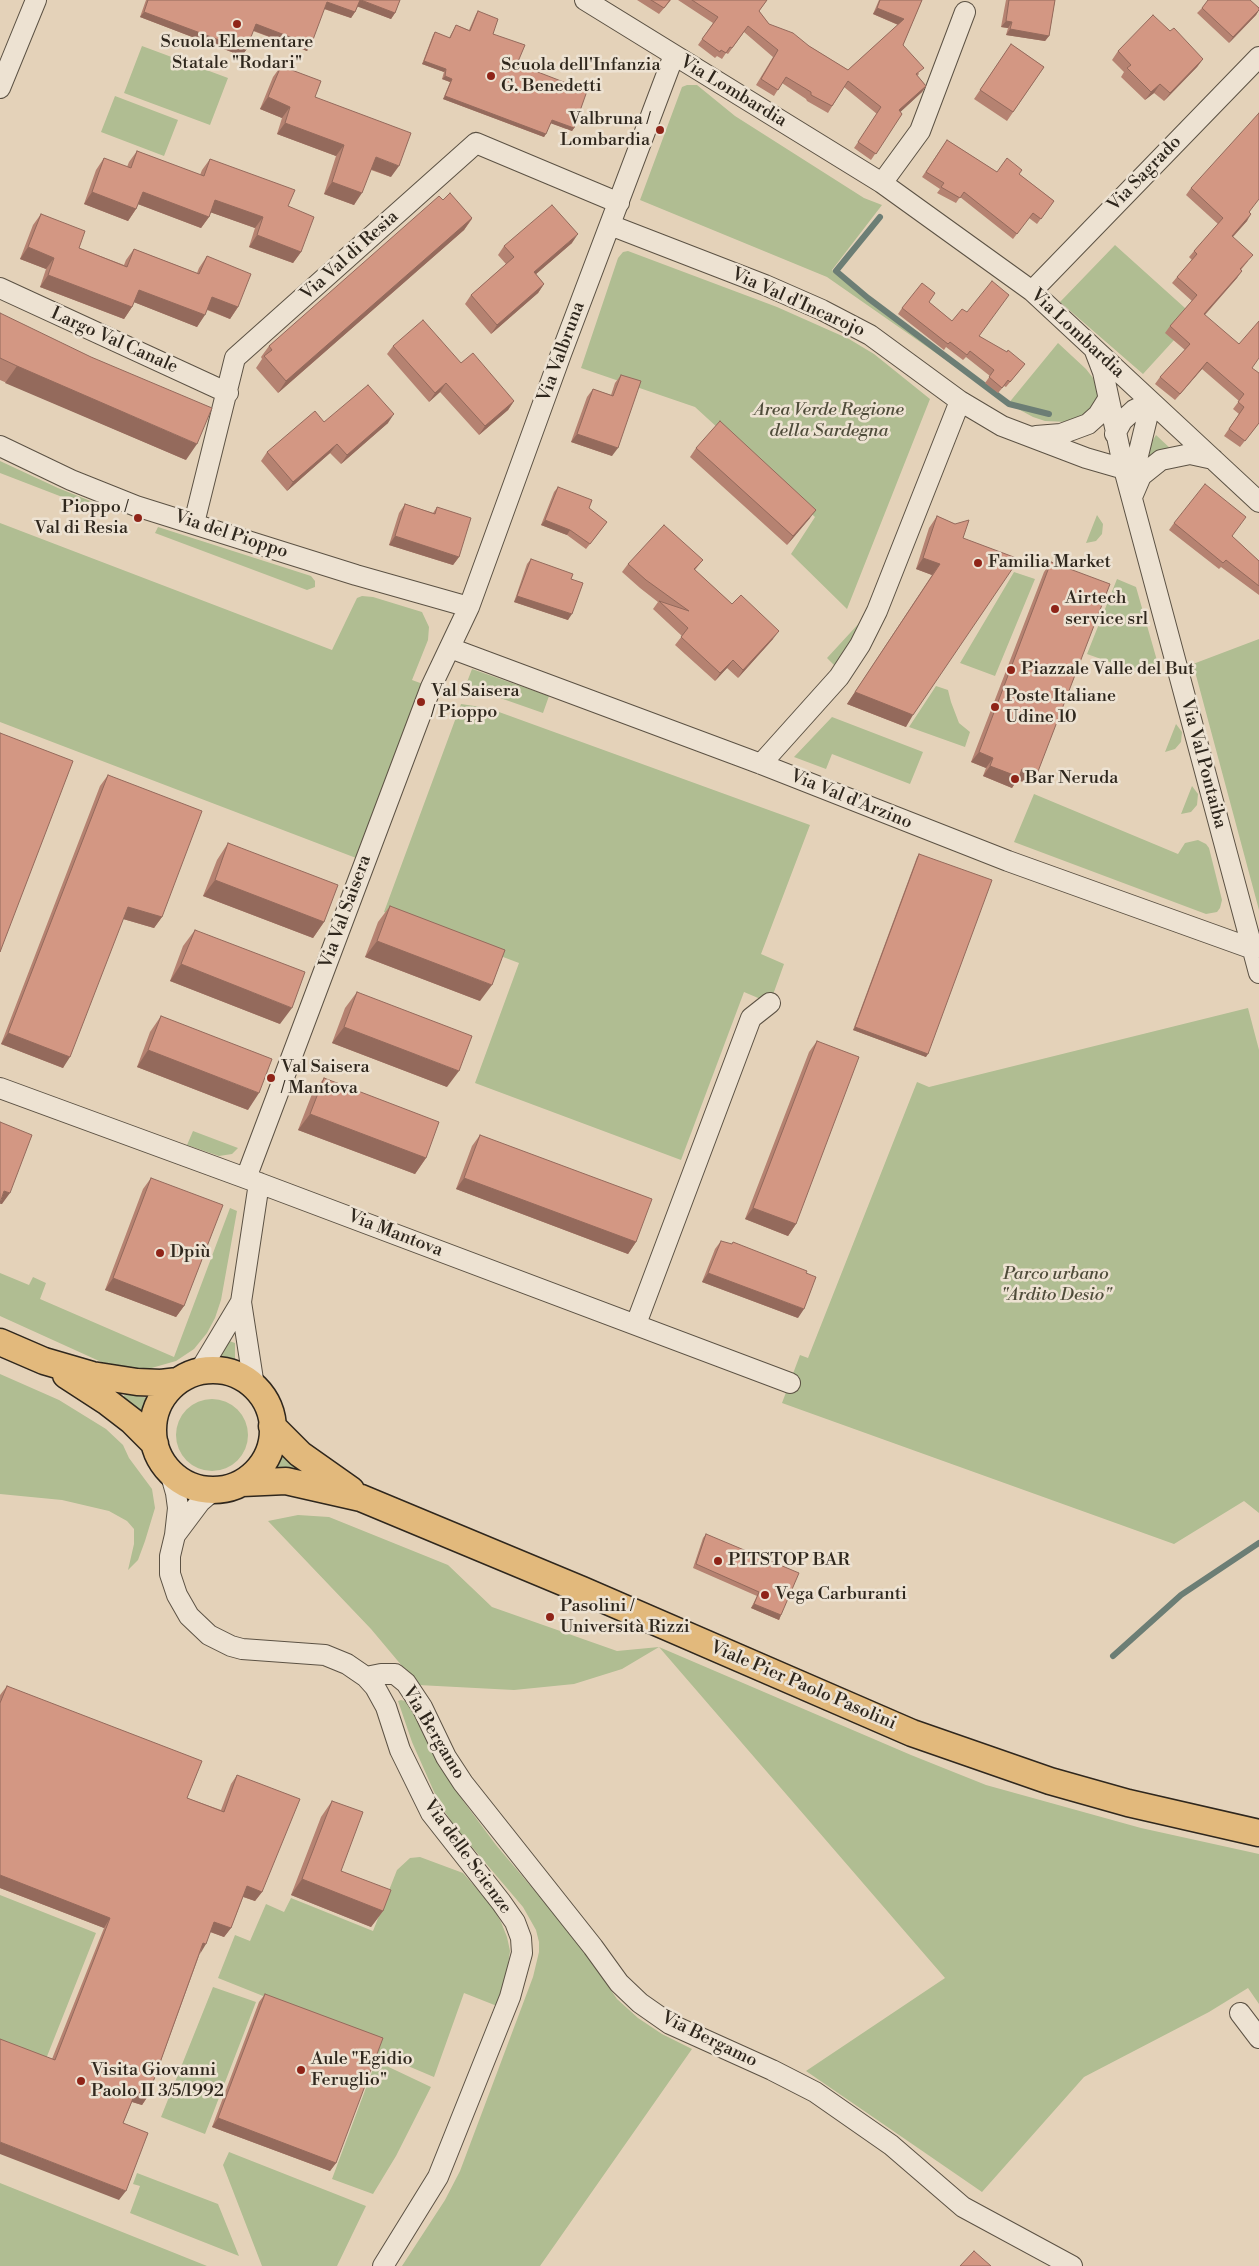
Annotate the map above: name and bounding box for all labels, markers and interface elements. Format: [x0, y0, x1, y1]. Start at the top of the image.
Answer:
marker: Scuola Elementare Statale "Rodari" [231, 18, 243, 30]
place label: Scuola Elementare Statale "Rodari" [161, 32, 313, 74]
street label: Via Lombardia [676, 52, 790, 132]
place label: Scuola dell'Infanzia G. Benedetti [501, 55, 661, 98]
marker: Scuola dell'Infanzia G. Benedetti [485, 70, 497, 82]
place label: Valbruna / Lombardia [560, 109, 650, 152]
marker: Valbruna / Lombardia [654, 124, 666, 136]
street label: Via Sagrado [1104, 132, 1186, 216]
street label: Via Val di Resia [297, 206, 403, 306]
street label: Via Val d'Incarojo [728, 264, 868, 342]
street label: Via Lombardia [1026, 285, 1128, 383]
street label: Via Valbruna [534, 299, 590, 405]
street label: Largo Val Canale [47, 303, 181, 379]
park label: Area Verde Regione della Sardegna [754, 400, 904, 442]
place label: Pioppo / Val di Resia [34, 497, 128, 540]
street label: Via del Pioppo [171, 506, 291, 564]
marker: Pioppo / Val di Resia [132, 512, 144, 524]
place label: Familia Market [988, 552, 1111, 574]
marker: Familia Market [972, 557, 984, 569]
place label: Airtech service srl [1065, 588, 1148, 630]
marker: Airtech service srl [1049, 603, 1061, 615]
place label: Piazzale Valle del But [1021, 659, 1194, 681]
marker: Piazzale Valle del But [1005, 664, 1017, 676]
place label: Val Saisera / Pioppo [431, 681, 520, 724]
place label: Poste Italiane Udine 10 [1005, 686, 1116, 729]
marker: Val Saisera / Pioppo [415, 696, 427, 708]
street label: Via Val Pontaiba [1175, 697, 1231, 831]
marker: Poste Italiane Udine 10 [989, 701, 1001, 713]
street label: Via Val d'Arzino [787, 766, 915, 834]
place label: Bar Neruda [1025, 768, 1118, 790]
marker: Bar Neruda [1009, 773, 1021, 785]
street label: Via Val Saisera [315, 852, 377, 972]
place label: Val Saisera / Mantova [281, 1057, 370, 1100]
marker: Val Saisera / Mantova [265, 1072, 277, 1084]
street label: Via Mantova [344, 1206, 446, 1262]
place label: Dpiù [170, 1242, 211, 1264]
marker: Dpiù [154, 1247, 166, 1259]
park label: Parco urbano "Ardito Desio" [1001, 1264, 1111, 1306]
place label: PITSTOP BAR [728, 1550, 850, 1572]
marker: PITSTOP BAR [712, 1555, 724, 1567]
place label: Vega Carburanti [775, 1584, 907, 1606]
marker: Vega Carburanti [759, 1589, 771, 1601]
place label: Pasolini / Università Rizzi [560, 1596, 690, 1638]
marker: Pasolini / Università Rizzi [544, 1611, 556, 1623]
street label: Viale Pier Paolo Pasolini [707, 1637, 899, 1735]
street label: Via Bergamo [397, 1683, 469, 1783]
street label: Via delle Scienze [418, 1796, 516, 1918]
street label: Via Bergamo [657, 2007, 761, 2073]
place label: Aule "Egidio Feruglio" [311, 2049, 413, 2092]
place label: Visita Giovanni Paolo II 3/5/1992 [91, 2060, 224, 2102]
marker: Aule "Egidio Feruglio" [295, 2064, 307, 2076]
marker: Visita Giovanni Paolo II 3/5/1992 [75, 2075, 87, 2087]

